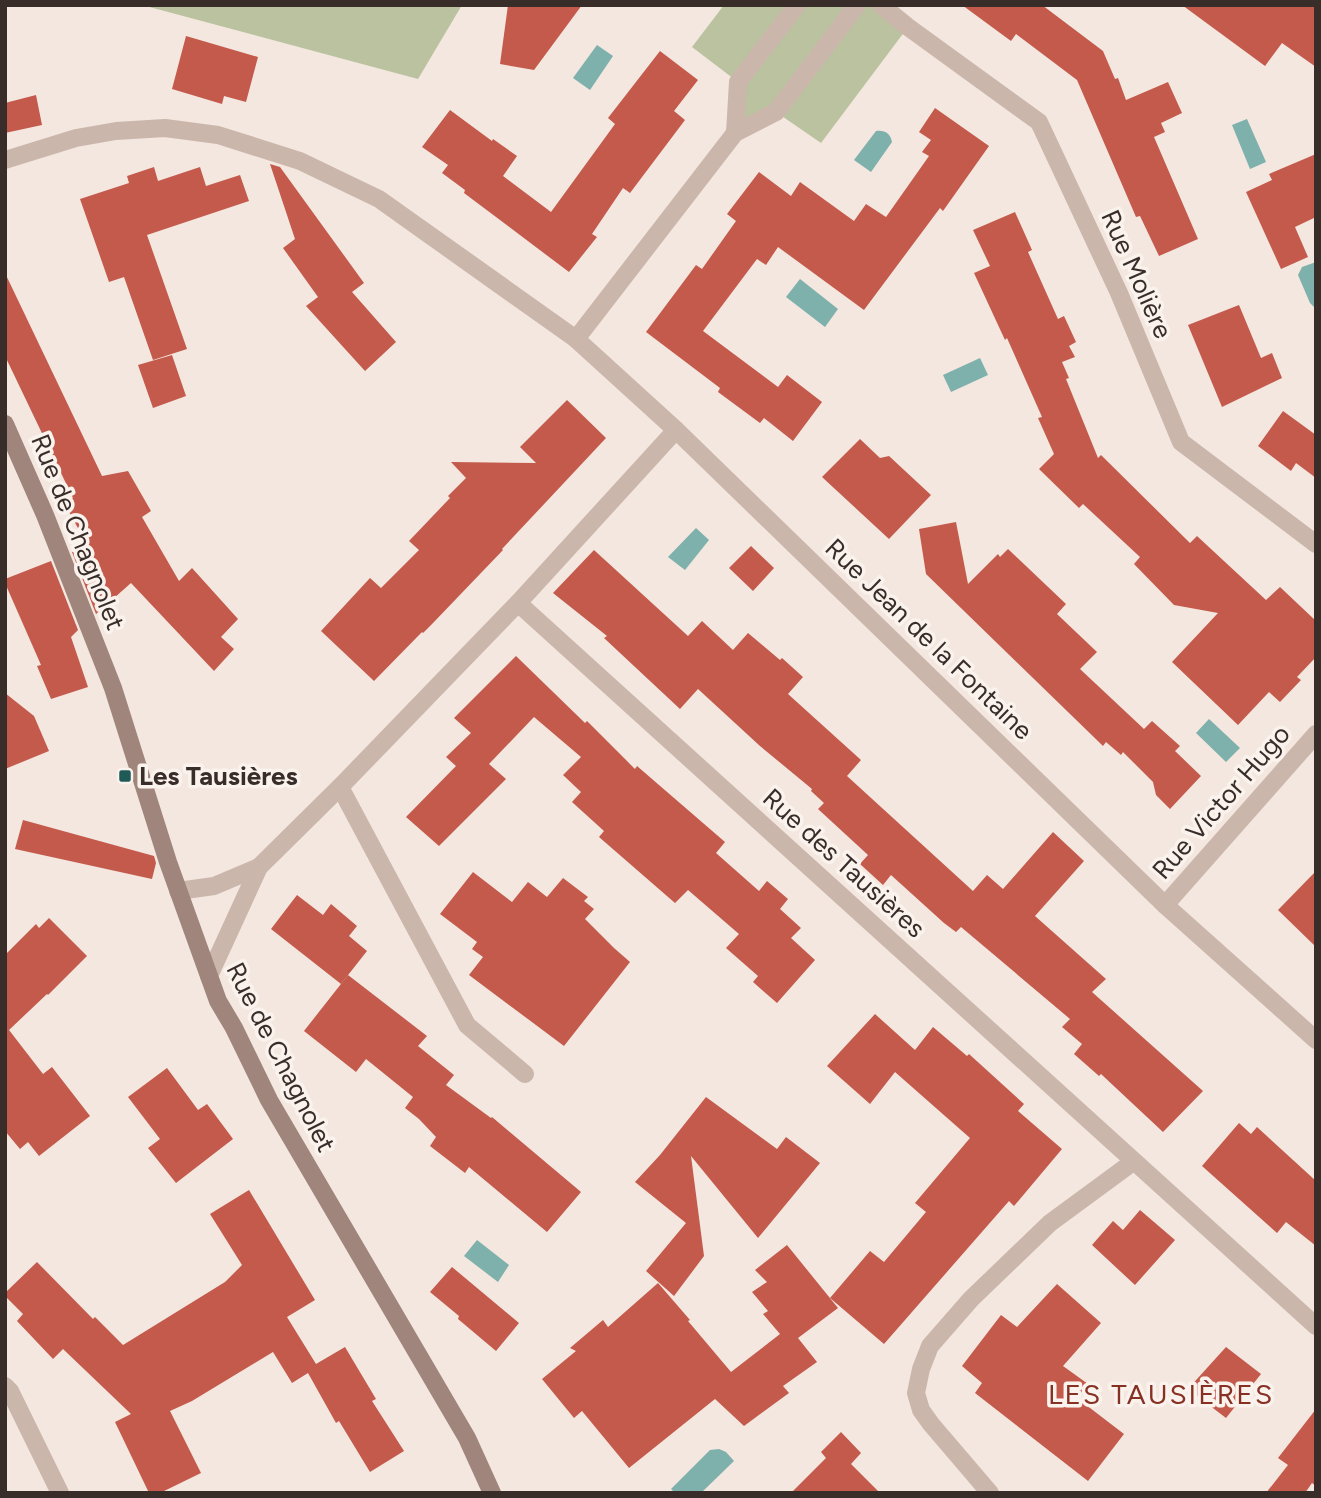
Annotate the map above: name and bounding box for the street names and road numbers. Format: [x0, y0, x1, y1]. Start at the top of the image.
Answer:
street label: Rue Molière [1094, 205, 1180, 343]
street label: Rue de Chagnolet [24, 429, 132, 635]
street label: Rue Jean de la Fontaine [819, 532, 1039, 746]
street label: Rue Victor Hugo [1145, 718, 1297, 886]
street label: Rue des Tausières [756, 782, 932, 944]
street label: Rue de Chagnolet [219, 957, 343, 1157]

